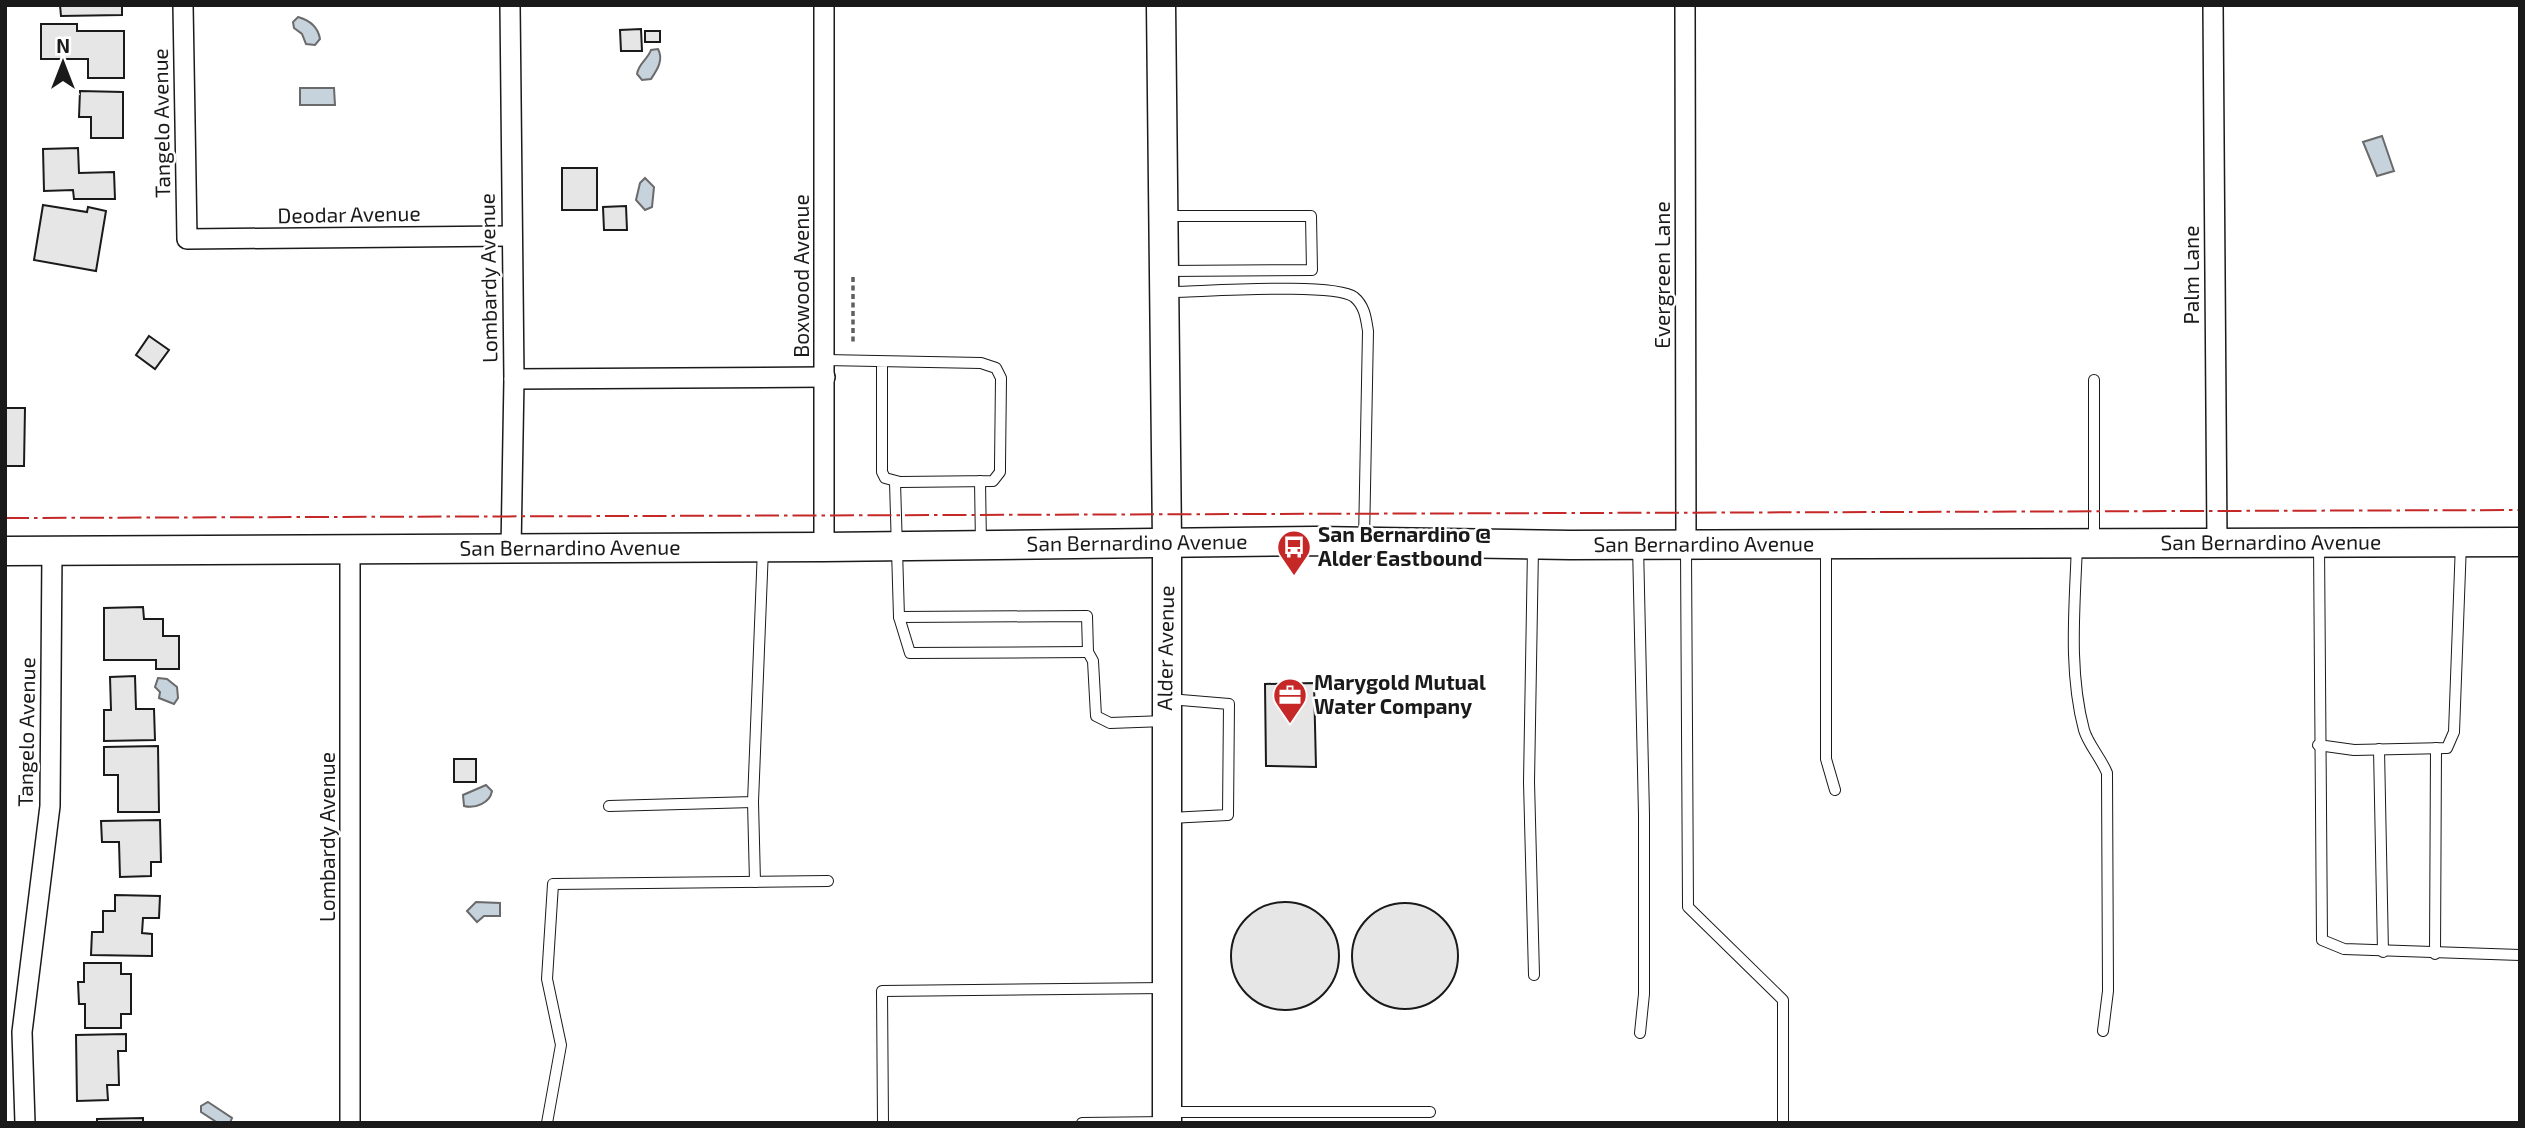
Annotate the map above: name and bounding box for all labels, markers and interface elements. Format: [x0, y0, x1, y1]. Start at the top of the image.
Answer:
north arrow [28, 28, 98, 98]
text: N [56, 34, 70, 57]
street label: Tangelo Avenue [147, 48, 174, 198]
street label: Lombardy Avenue [474, 193, 501, 363]
street label: Boxwood Avenue [788, 194, 813, 358]
street label: Deodar Avenue [277, 200, 421, 227]
street label: Evergreen Lane [1649, 201, 1674, 349]
street label: Palm Lane [2178, 226, 2203, 324]
place label: San Bernardino @ Alder Eastbound [1318, 521, 1491, 570]
street label: San Bernardino Avenue [1026, 528, 1248, 556]
bus stop icon: San Bernardino @ Alder Eastbound [1275, 528, 1313, 577]
street label: San Bernardino Avenue [2160, 528, 2381, 554]
street label: San Bernardino Avenue [1593, 530, 1814, 556]
street label: San Bernardino Avenue [459, 534, 680, 560]
street label: Alder Avenue [1151, 585, 1178, 711]
street label: Tangelo Avenue [12, 657, 39, 807]
place label: Marygold Mutual Water Company [1314, 669, 1486, 719]
office icon: Marygold Mutual Water Company [1271, 676, 1309, 725]
street label: Lombardy Avenue [314, 752, 339, 922]

